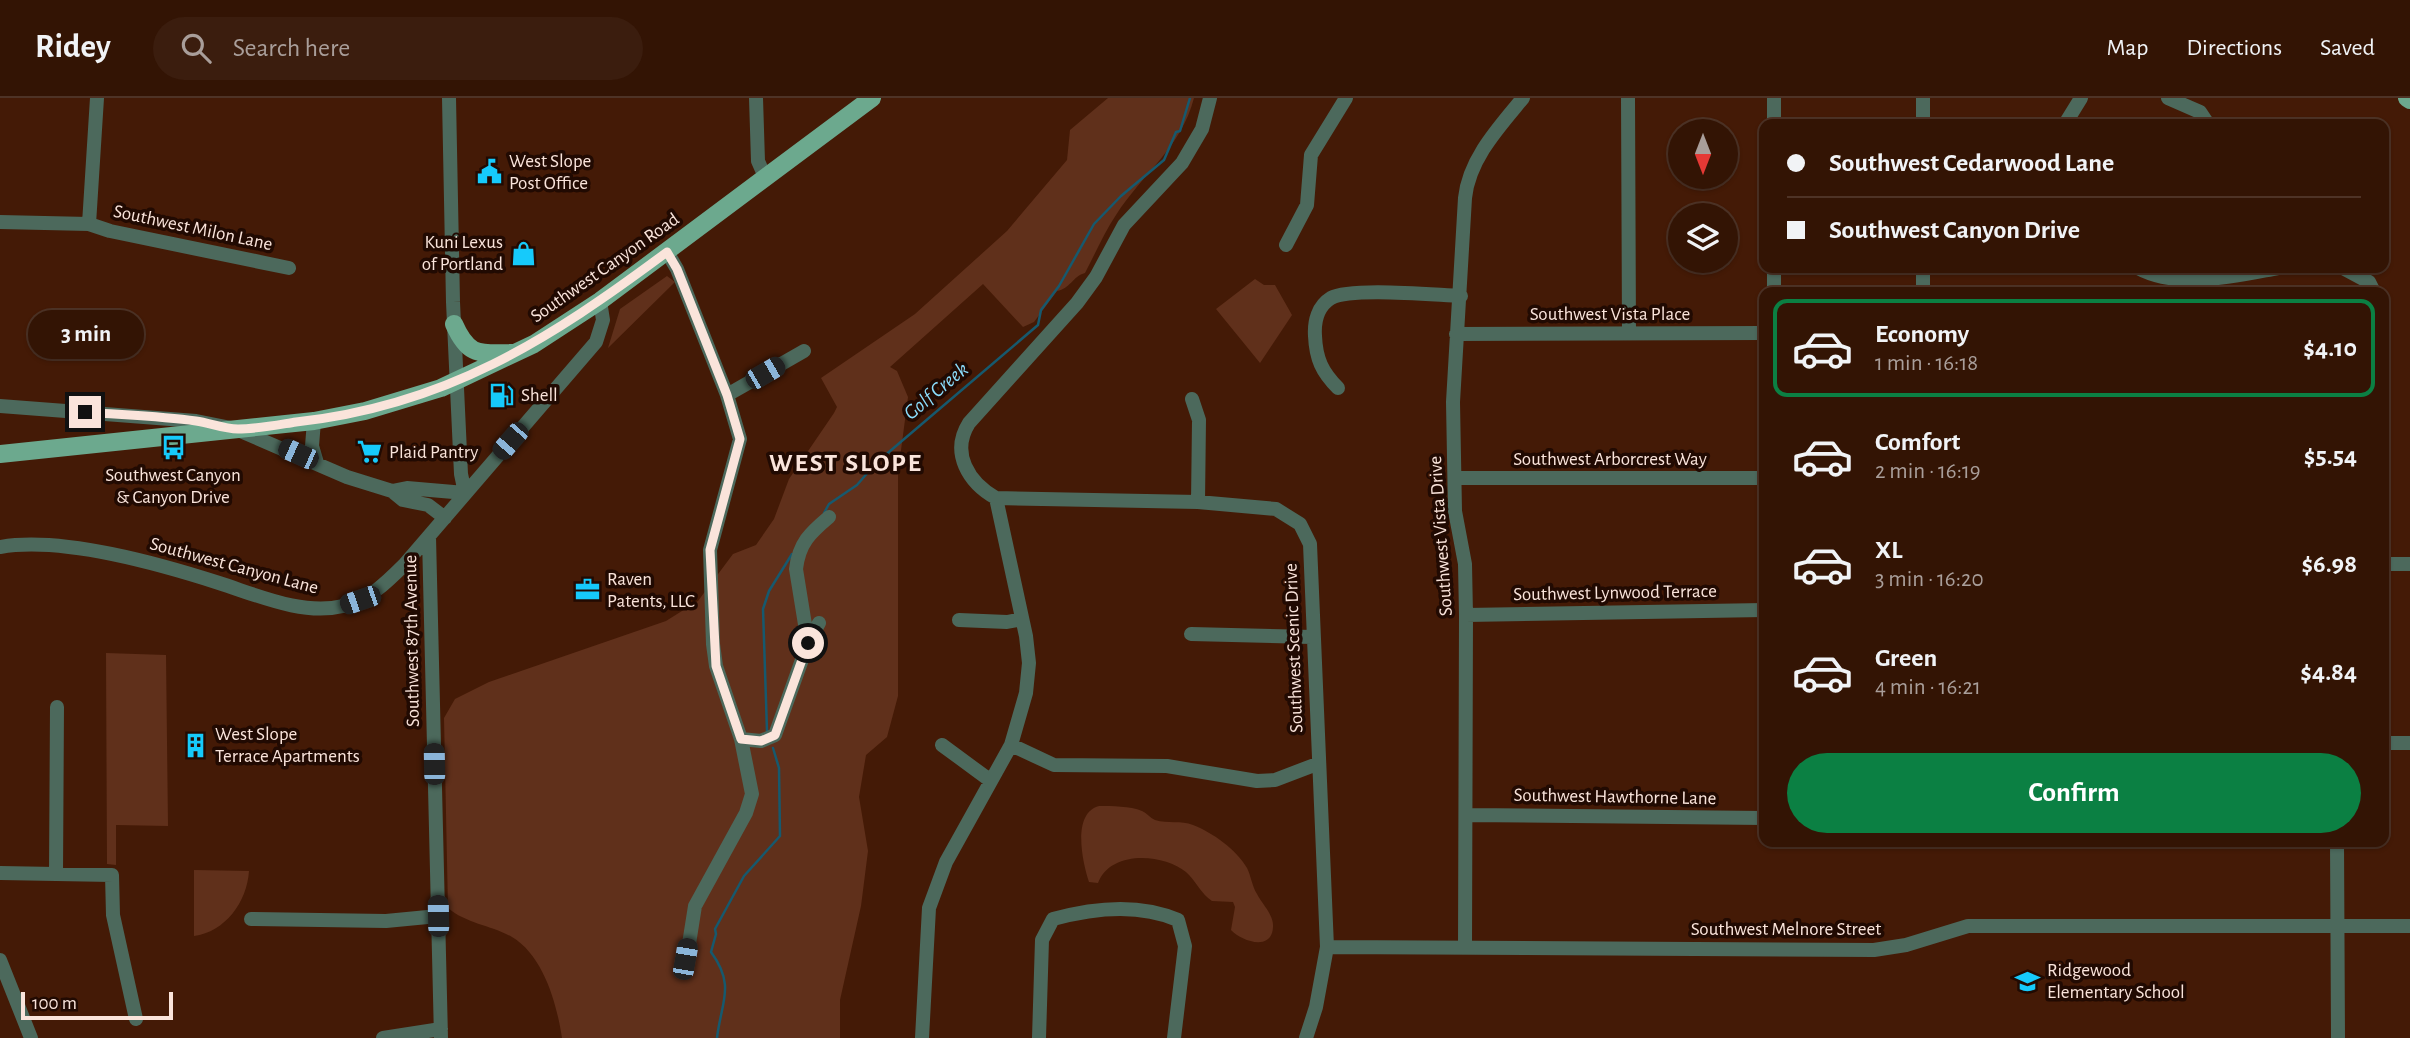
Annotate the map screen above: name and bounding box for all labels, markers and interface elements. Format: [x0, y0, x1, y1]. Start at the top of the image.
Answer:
search box [153, 17, 643, 80]
icon: search [177, 29, 215, 67]
text: Ridey [35, 31, 111, 64]
text: Search here [233, 35, 350, 61]
text: Map [2106, 36, 2148, 60]
text: Directions [2186, 36, 2282, 60]
text: Saved [2320, 36, 2375, 60]
north arrow [1668, 119, 1738, 189]
map controls [1668, 119, 1738, 273]
text: Southwest Cedarwood Lane [1829, 150, 2114, 176]
place label: West Slope Post Office [509, 152, 591, 193]
public building icon: West Slope Post Office [475, 158, 503, 186]
street label: Southwest Milon Lane [112, 202, 274, 254]
button: layers [1668, 203, 1738, 273]
street label: Southwest Canyon Road [527, 210, 683, 326]
text: Southwest Canyon Drive [1829, 217, 2080, 243]
place label: Kuni Lexus of Portland [422, 233, 503, 274]
shop icon: Kuni Lexus of Portland [509, 239, 537, 267]
street label: Southwest Vista Place [1530, 305, 1690, 324]
callout: 3 min [27, 310, 143, 360]
icon: car [1791, 317, 1854, 380]
text: Economy [1875, 321, 1969, 347]
text: 3 min [61, 323, 111, 346]
text: $4.10 [2303, 335, 2357, 361]
text: 1 min · 16:18 [1875, 352, 1978, 375]
car [742, 353, 789, 393]
water label: Golf Creek [900, 358, 972, 424]
fuel station icon: Shell [487, 381, 515, 409]
place label: Shell [521, 386, 558, 405]
route end [69, 396, 101, 428]
car [489, 418, 532, 464]
icon: car [1791, 425, 1854, 488]
text: Comfort [1875, 429, 1960, 455]
bus stop icon: Southwest Canyon & Canyon Drive [159, 433, 187, 461]
car [275, 436, 322, 472]
supermarket icon: Plaid Pantry [355, 438, 383, 466]
place label: Plaid Pantry [389, 443, 478, 462]
text: $5.54 [2304, 443, 2357, 469]
district label: WEST SLOPE [769, 450, 923, 476]
street label: Southwest Arborcrest Way [1513, 450, 1707, 469]
street label: Southwest Vista Drive [1426, 455, 1456, 617]
text: 2 min · 16:19 [1875, 460, 1981, 483]
place label: Southwest Canyon & Canyon Drive [105, 466, 241, 507]
icon: car [1791, 533, 1854, 596]
street label: Southwest Canyon Lane [148, 534, 320, 598]
text: XL [1875, 537, 1902, 563]
text: $6.98 [2301, 551, 2357, 577]
street label: Southwest 87th Avenue [401, 555, 423, 727]
street label: Southwest Scenic Drive [1282, 563, 1306, 733]
text: 3 min · 16:20 [1875, 568, 1984, 591]
place label: Raven Patents, LLC [607, 570, 695, 611]
office icon: Raven Patents, LLC [573, 576, 601, 604]
street label: Southwest Lynwood Terrace [1513, 582, 1717, 604]
car [337, 583, 384, 617]
route start [792, 627, 824, 659]
icon: car [1791, 641, 1854, 704]
text: Green [1875, 645, 1937, 671]
text: $4.84 [2300, 659, 2357, 685]
text: 4 min · 16:21 [1875, 676, 1981, 699]
place label: West Slope Terrace Apartments [215, 725, 360, 766]
building icon: West Slope Terrace Apartments [181, 731, 209, 759]
car [424, 743, 445, 785]
button: Confirm [1787, 753, 2361, 833]
street label: Southwest Hawthorne Lane [1514, 786, 1716, 808]
car [428, 895, 449, 937]
street label: Southwest Melnore Street [1691, 920, 1881, 939]
car [672, 936, 699, 982]
place label: Ridgewood Elementary School [2047, 961, 2185, 1002]
school or university icon: Ridgewood Elementary School [2013, 967, 2041, 995]
scale bar [21, 989, 173, 1021]
text: 100 m [32, 994, 77, 1013]

